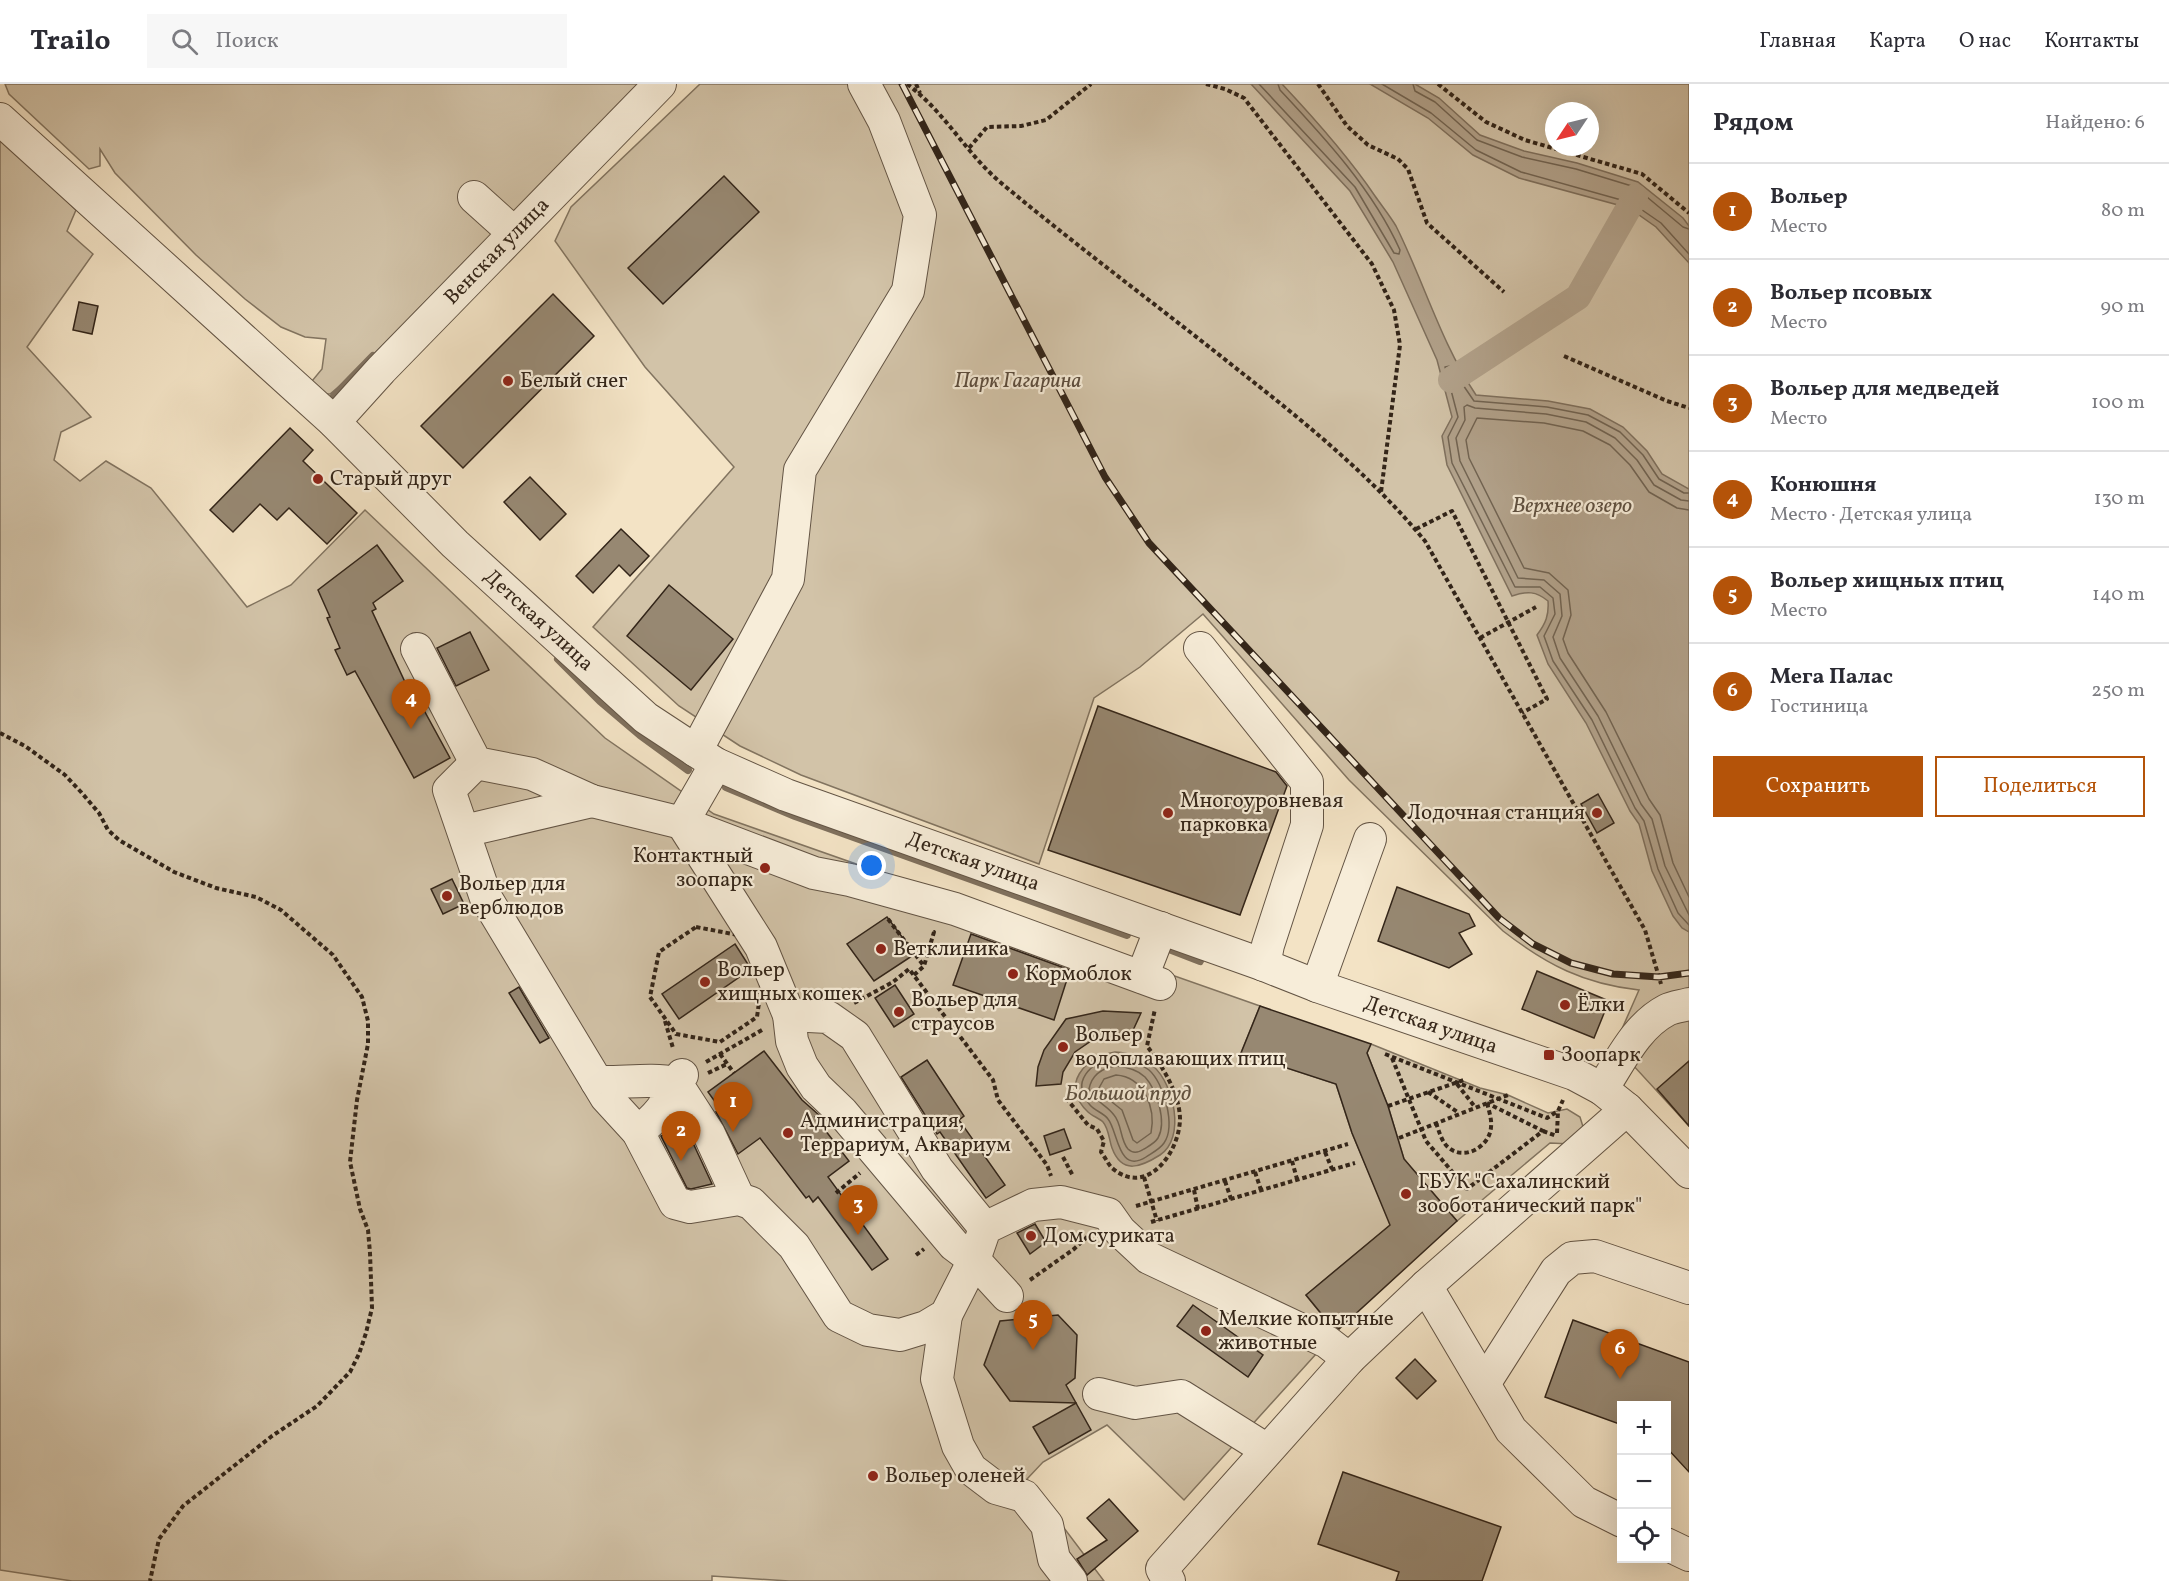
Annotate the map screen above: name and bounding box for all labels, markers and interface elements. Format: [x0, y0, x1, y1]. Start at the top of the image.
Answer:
search box [147, 14, 567, 68]
text: Trailo [30, 22, 111, 61]
icon: search [168, 25, 201, 58]
text: Поиск [216, 26, 279, 57]
text: Главная [1759, 27, 1836, 56]
text: Карта [1869, 27, 1926, 56]
text: О нас [1959, 27, 2011, 56]
text: Контакты [2044, 27, 2139, 56]
north arrow [1545, 102, 1599, 156]
text: Рядом [1713, 105, 1793, 141]
text: Найдено: 6 [2045, 109, 2145, 137]
text: Вольер [1770, 182, 1848, 213]
street label: Венская улица [438, 191, 556, 311]
text: 1 [1728, 197, 1737, 225]
text: 80 m [2101, 197, 2145, 225]
text: Место [1770, 213, 1827, 241]
text: Вольер псовых [1770, 278, 1932, 309]
text: 2 [1727, 293, 1738, 321]
text: 90 m [2101, 293, 2145, 321]
text: Место [1770, 309, 1827, 337]
place label: Белый снег [520, 367, 627, 396]
park label: Парк Гагарина [954, 367, 1082, 396]
marker: Белый снег [501, 374, 515, 388]
text: Вольер для медведей [1770, 374, 2000, 405]
text: 3 [1727, 389, 1738, 417]
text: 100 m [2091, 389, 2145, 417]
text: Место [1770, 405, 1827, 433]
place label: Старый друг [330, 465, 451, 494]
text: Конюшня [1770, 470, 1877, 501]
marker: Старый друг [311, 472, 325, 486]
text: 4 [1726, 485, 1739, 513]
text: 130 m [2094, 485, 2145, 513]
water label: Верхнее озеро [1512, 491, 1632, 522]
text: Место · Детская улица [1770, 501, 1972, 529]
street label: Детская улица [477, 562, 600, 678]
text: Вольер хищных птиц [1770, 566, 2004, 597]
text: 5 [1728, 581, 1737, 609]
text: 140 m [2092, 581, 2145, 609]
text: Место [1770, 597, 1827, 625]
text: Мега Палас [1770, 662, 1893, 693]
text: 6 [1727, 677, 1738, 705]
text: 250 m [2091, 677, 2145, 705]
pin: 4 [392, 680, 430, 729]
text: Гостиница [1770, 693, 1868, 721]
button: Сохранить [1713, 756, 1923, 817]
button: Поделиться [1935, 756, 2145, 817]
place label: Многоуровневая парковка [1180, 787, 1344, 840]
place label: Лодочная станция [1407, 799, 1585, 828]
marker: Многоуровневая парковка [1161, 806, 1175, 820]
marker: Лодочная станция [1590, 806, 1604, 820]
street label: Детская улица [902, 824, 1044, 899]
place label: Контактный зоопарк [633, 842, 753, 895]
your location [857, 851, 886, 880]
marker: Контактный зоопарк [758, 861, 772, 875]
place label: Вольер для верблюдов [459, 870, 565, 923]
marker: Вольер для верблюдов [440, 889, 454, 903]
place label: Ветклиника [893, 935, 1009, 964]
marker: Ветклиника [874, 942, 888, 956]
place label: Вольер хищных кошек [717, 956, 862, 1009]
place label: Кормоблок [1025, 960, 1132, 989]
marker: Кормоблок [1006, 967, 1020, 981]
marker: Вольер хищных кошек [698, 975, 712, 989]
place label: Вольер для страусов [911, 986, 1017, 1039]
street label: Детская улица [1360, 989, 1501, 1061]
place label: Ёлки [1577, 991, 1625, 1020]
marker: Ёлки [1558, 998, 1572, 1012]
marker: Вольер для страусов [892, 1005, 906, 1019]
place label: Вольер водоплавающих птиц [1075, 1021, 1286, 1074]
marker: Вольер водоплавающих птиц [1056, 1040, 1070, 1054]
place label: Зоопарк [1561, 1041, 1641, 1070]
marker: Зоопарк [1542, 1048, 1556, 1062]
water label: Большой пруд [1065, 1079, 1191, 1110]
pin: 1 [714, 1082, 752, 1132]
place label: Администрация, Террариум, Аквариум [800, 1107, 1011, 1160]
pin: 2 [662, 1112, 700, 1161]
marker: Администрация, Террариум, Аквариум [781, 1126, 795, 1140]
place label: ГБУК "Сахалинский зооботанический парк" [1418, 1168, 1642, 1221]
pin: 3 [838, 1186, 878, 1235]
marker: ГБУК "Сахалинский зооботанический парк" [1399, 1187, 1413, 1201]
place label: Дом суриката [1043, 1222, 1175, 1251]
marker: Дом суриката [1024, 1229, 1038, 1243]
pin: 5 [1014, 1300, 1052, 1350]
place label: Мелкие копытные животные [1218, 1305, 1394, 1358]
marker: Мелкие копытные животные [1199, 1324, 1213, 1338]
pin: 6 [1600, 1330, 1640, 1379]
map controls [1617, 1401, 1671, 1563]
button: + [1617, 1401, 1671, 1455]
button: − [1617, 1455, 1671, 1509]
place label: Вольер оленей [885, 1462, 1025, 1491]
marker: Вольер оленей [866, 1469, 880, 1483]
button: locate [1617, 1509, 1671, 1563]

